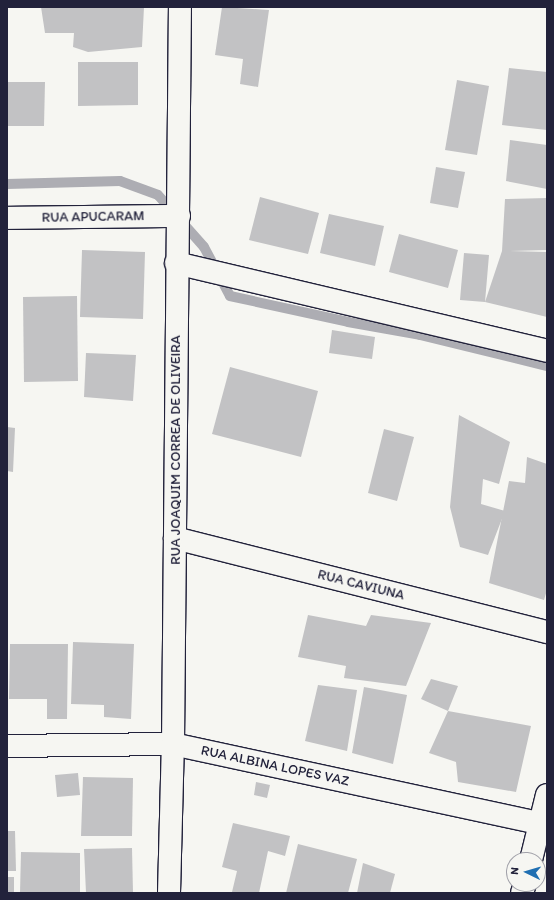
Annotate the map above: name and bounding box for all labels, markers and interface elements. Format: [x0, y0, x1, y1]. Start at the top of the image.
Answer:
street label: RUA APUCARAM [42, 208, 144, 226]
street label: RUA JOAQUIM CORREA DE OLIVEIRA [168, 335, 184, 565]
street label: RUA CAVIUNA [317, 566, 405, 604]
street label: RUA ALBINA LOPES VAZ [201, 742, 349, 790]
north arrow [506, 852, 546, 892]
text: N [508, 867, 521, 875]

